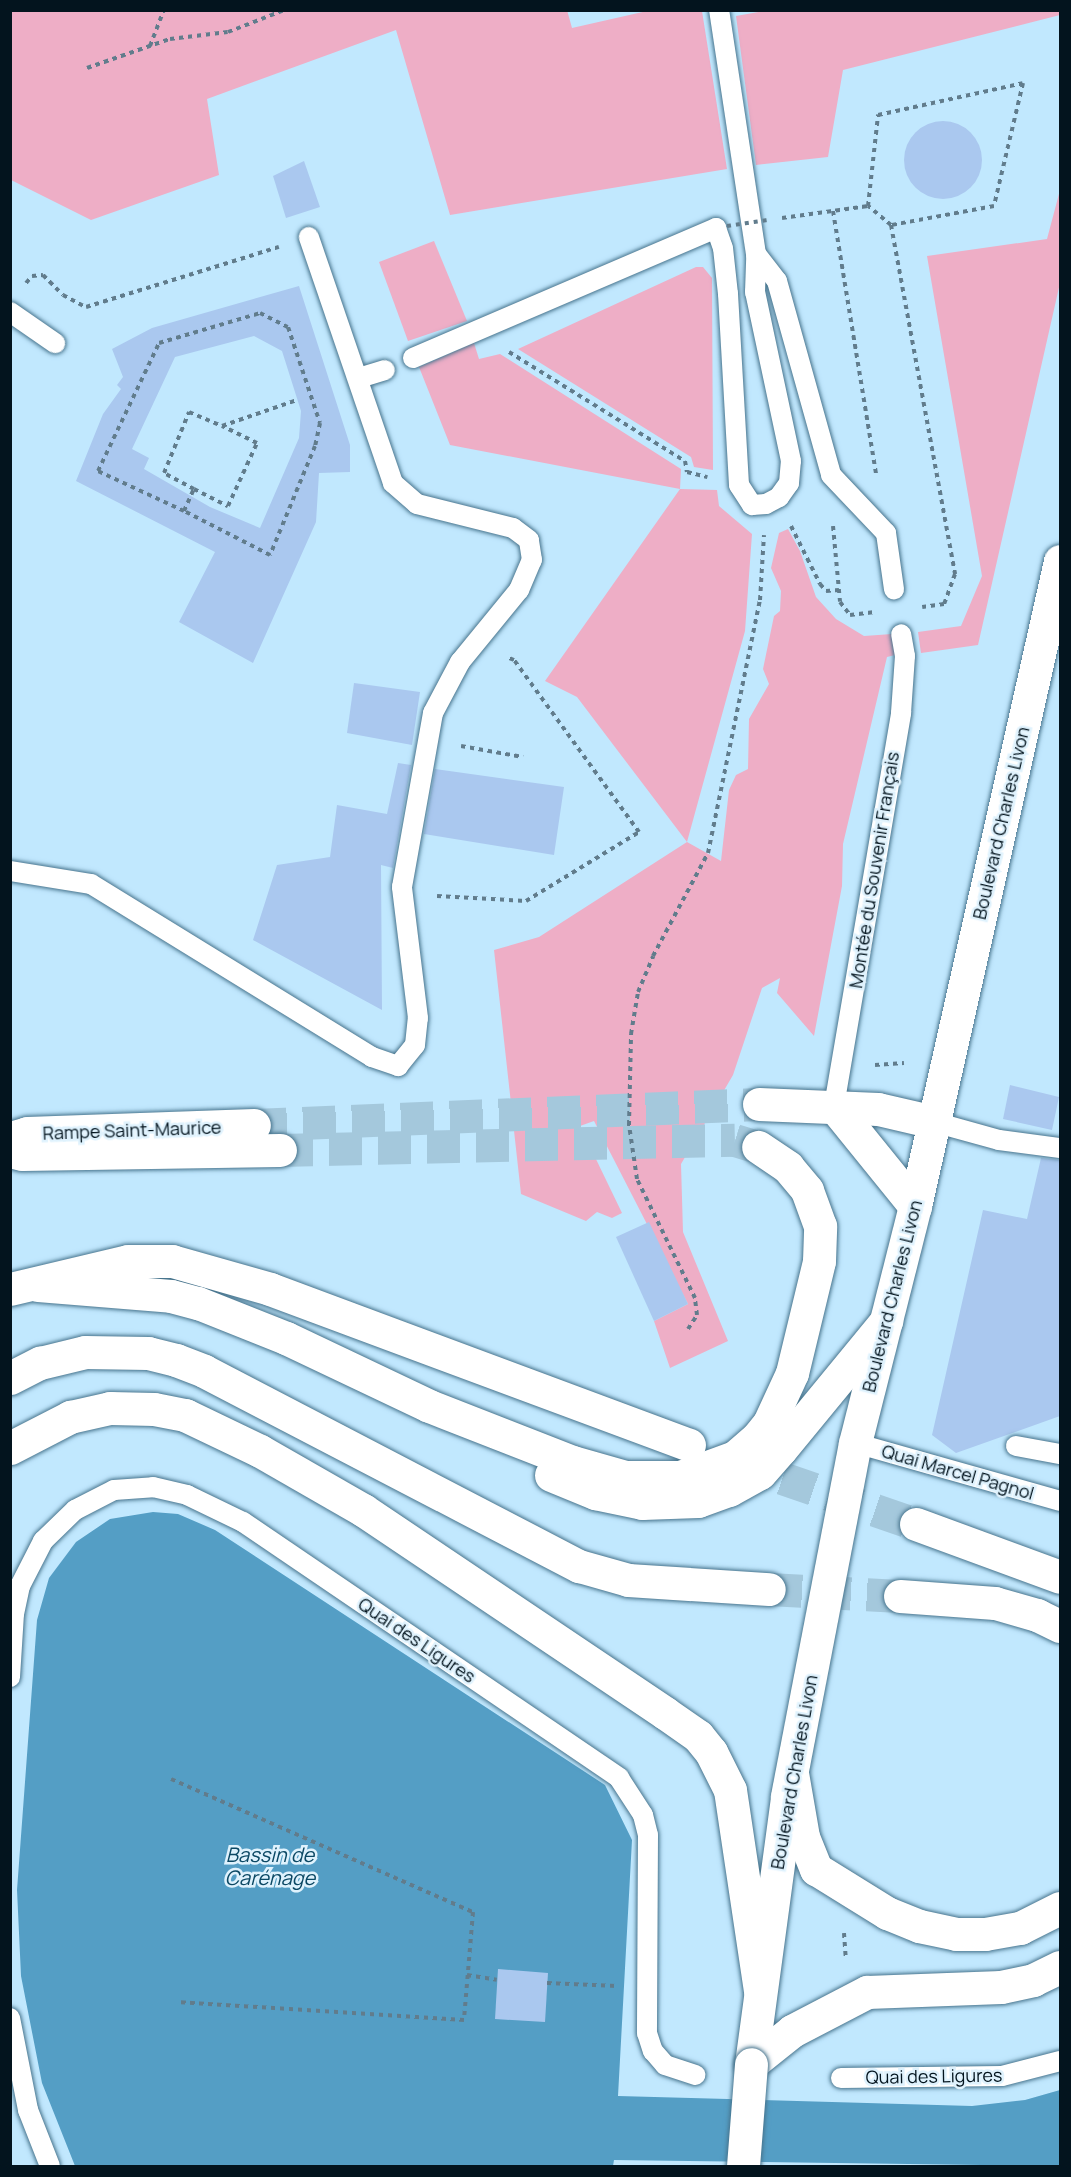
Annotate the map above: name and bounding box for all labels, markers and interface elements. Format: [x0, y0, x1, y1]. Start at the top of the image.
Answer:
street label: Boulevard Charles Livon [968, 724, 1034, 922]
street label: Montée du Souvenir Français [845, 750, 903, 990]
street label: Rampe Saint-Maurice [42, 1116, 222, 1144]
street label: Boulevard Charles Livon [858, 1198, 926, 1394]
street label: Quai Marcel Pagnol [879, 1440, 1037, 1504]
street label: Quai des Ligures [354, 1593, 480, 1687]
street label: Boulevard Charles Livon [766, 1673, 822, 1871]
water label: Bassin de Carénage [225, 1842, 315, 1889]
street label: Quai des Ligures [865, 2064, 1003, 2088]

